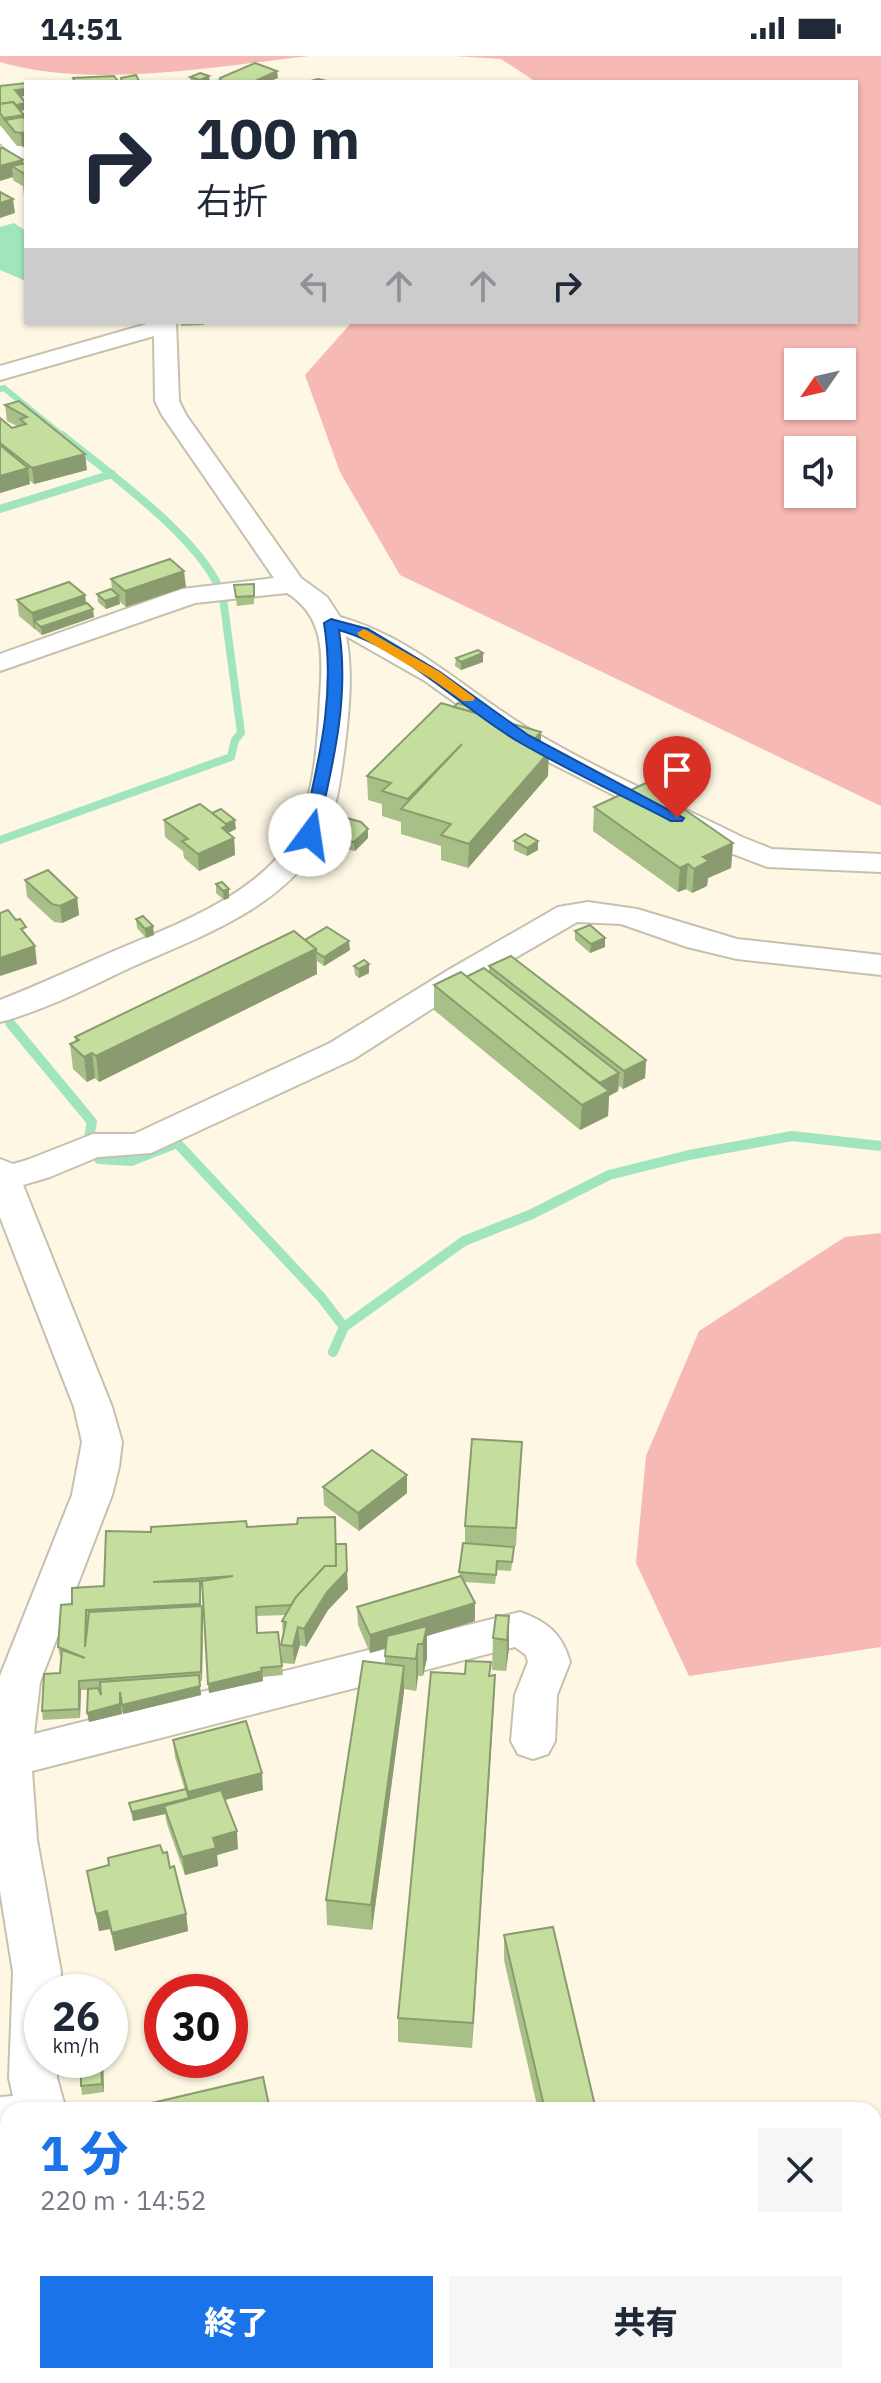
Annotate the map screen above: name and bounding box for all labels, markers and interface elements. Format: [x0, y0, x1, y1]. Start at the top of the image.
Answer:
text: 14:51 [40, 9, 122, 48]
text: 100 m [196, 102, 360, 174]
icon: right [64, 112, 168, 216]
text: 右折 [196, 177, 268, 224]
icon: left [293, 264, 337, 308]
icon: ahead [377, 264, 421, 308]
icon: ahead [461, 264, 505, 308]
icon: right [545, 264, 589, 308]
north arrow [784, 348, 856, 420]
map controls [784, 348, 856, 508]
button: sound [784, 436, 856, 508]
pin [643, 736, 711, 818]
icon: arrive [655, 748, 699, 792]
position arrow [268, 793, 352, 877]
speed limit sign: 30 [144, 1974, 248, 2078]
text: 26 [52, 1990, 100, 2042]
text: km/h [52, 2032, 100, 2059]
text: 1 分 [40, 2122, 128, 2184]
button: close [758, 2128, 842, 2212]
text: 220 m · 14:52 [40, 2183, 206, 2217]
button: 終了 [40, 2276, 433, 2368]
button: 共有 [449, 2276, 842, 2368]

